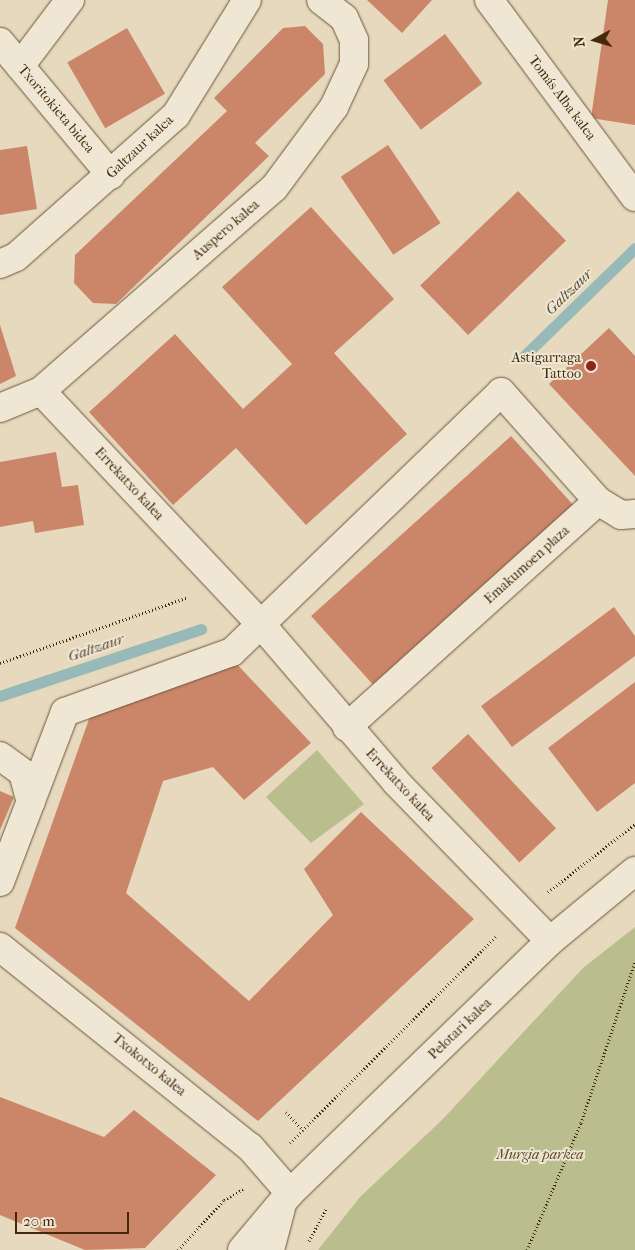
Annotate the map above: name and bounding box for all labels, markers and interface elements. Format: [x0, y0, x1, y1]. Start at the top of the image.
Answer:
north arrow [570, 15, 620, 65]
text: N [571, 35, 589, 48]
street label: Tomás Alba kalea [525, 52, 599, 144]
street label: Txoritokieta bidea [14, 61, 98, 157]
street label: Galtzaur kalea [103, 112, 177, 182]
street label: Auspero kalea [189, 196, 263, 264]
water label: Galtzaur [542, 265, 596, 319]
place label: Astigarraga Tattoo [511, 350, 581, 382]
marker: Astigarraga Tattoo [585, 360, 597, 372]
street label: Errekatxo kalea [91, 444, 167, 524]
street label: Emakumoen plaza [481, 522, 573, 608]
water label: Galtzaur [66, 630, 126, 666]
street label: Errekatxo kalea [362, 745, 438, 825]
street label: Pelotari kalea [425, 995, 495, 1063]
street label: Txokotxo kalea [109, 1030, 189, 1100]
park label: Murgia parkea [496, 1147, 584, 1163]
scale bar [18, 1202, 131, 1234]
text: 20 m [23, 1212, 55, 1230]

